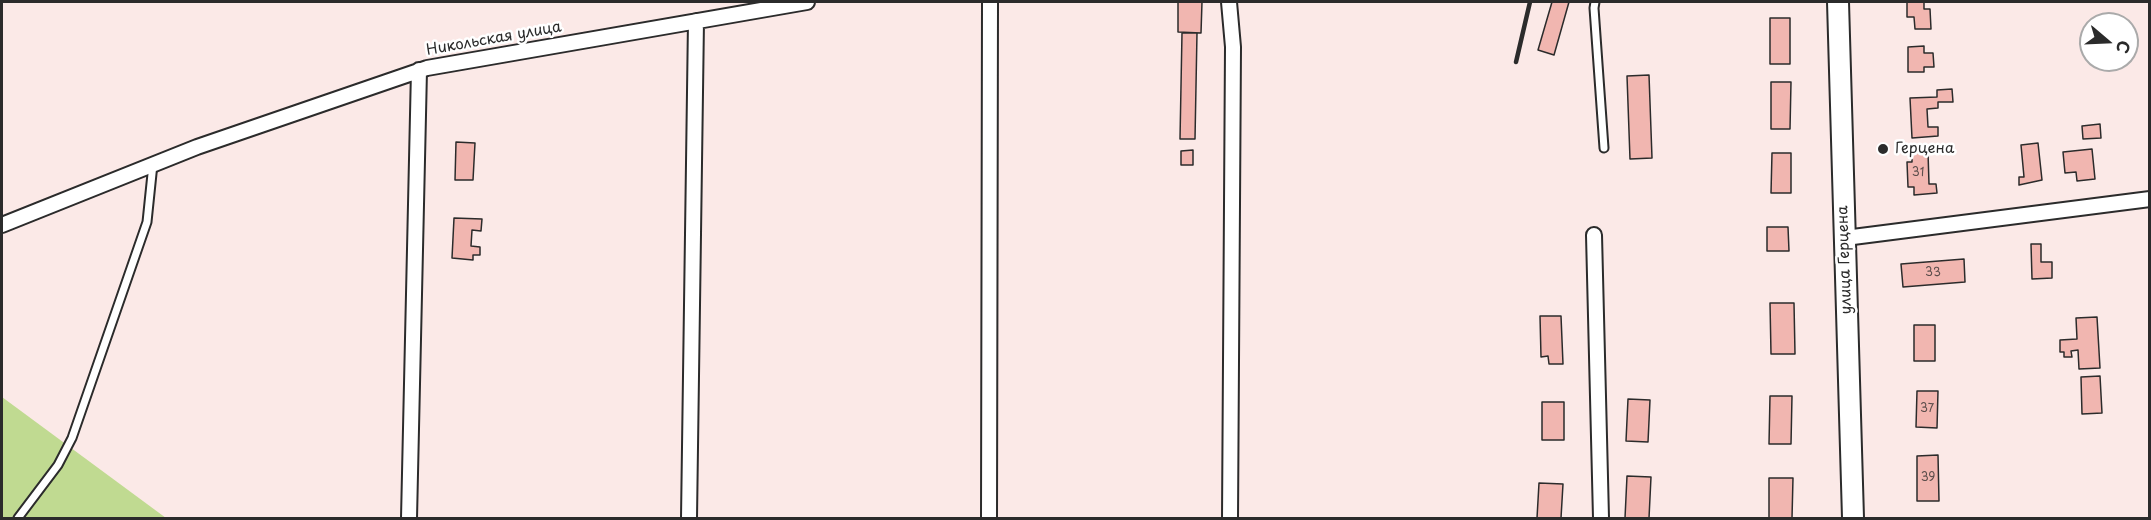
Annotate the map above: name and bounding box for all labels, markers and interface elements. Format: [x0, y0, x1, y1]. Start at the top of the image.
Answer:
north arrow [2079, 12, 2139, 72]
street label: Никольская улица [425, 18, 563, 60]
text: С [2111, 38, 2137, 57]
place label: Герцена [1895, 140, 1954, 158]
marker: Герцена [1876, 142, 1890, 156]
house number: 31 [1912, 166, 1924, 180]
street label: улица Герцена [1834, 205, 1856, 315]
house number: 33 [1925, 266, 1941, 280]
house number: 37 [1920, 402, 1934, 416]
house number: 39 [1921, 471, 1935, 485]

